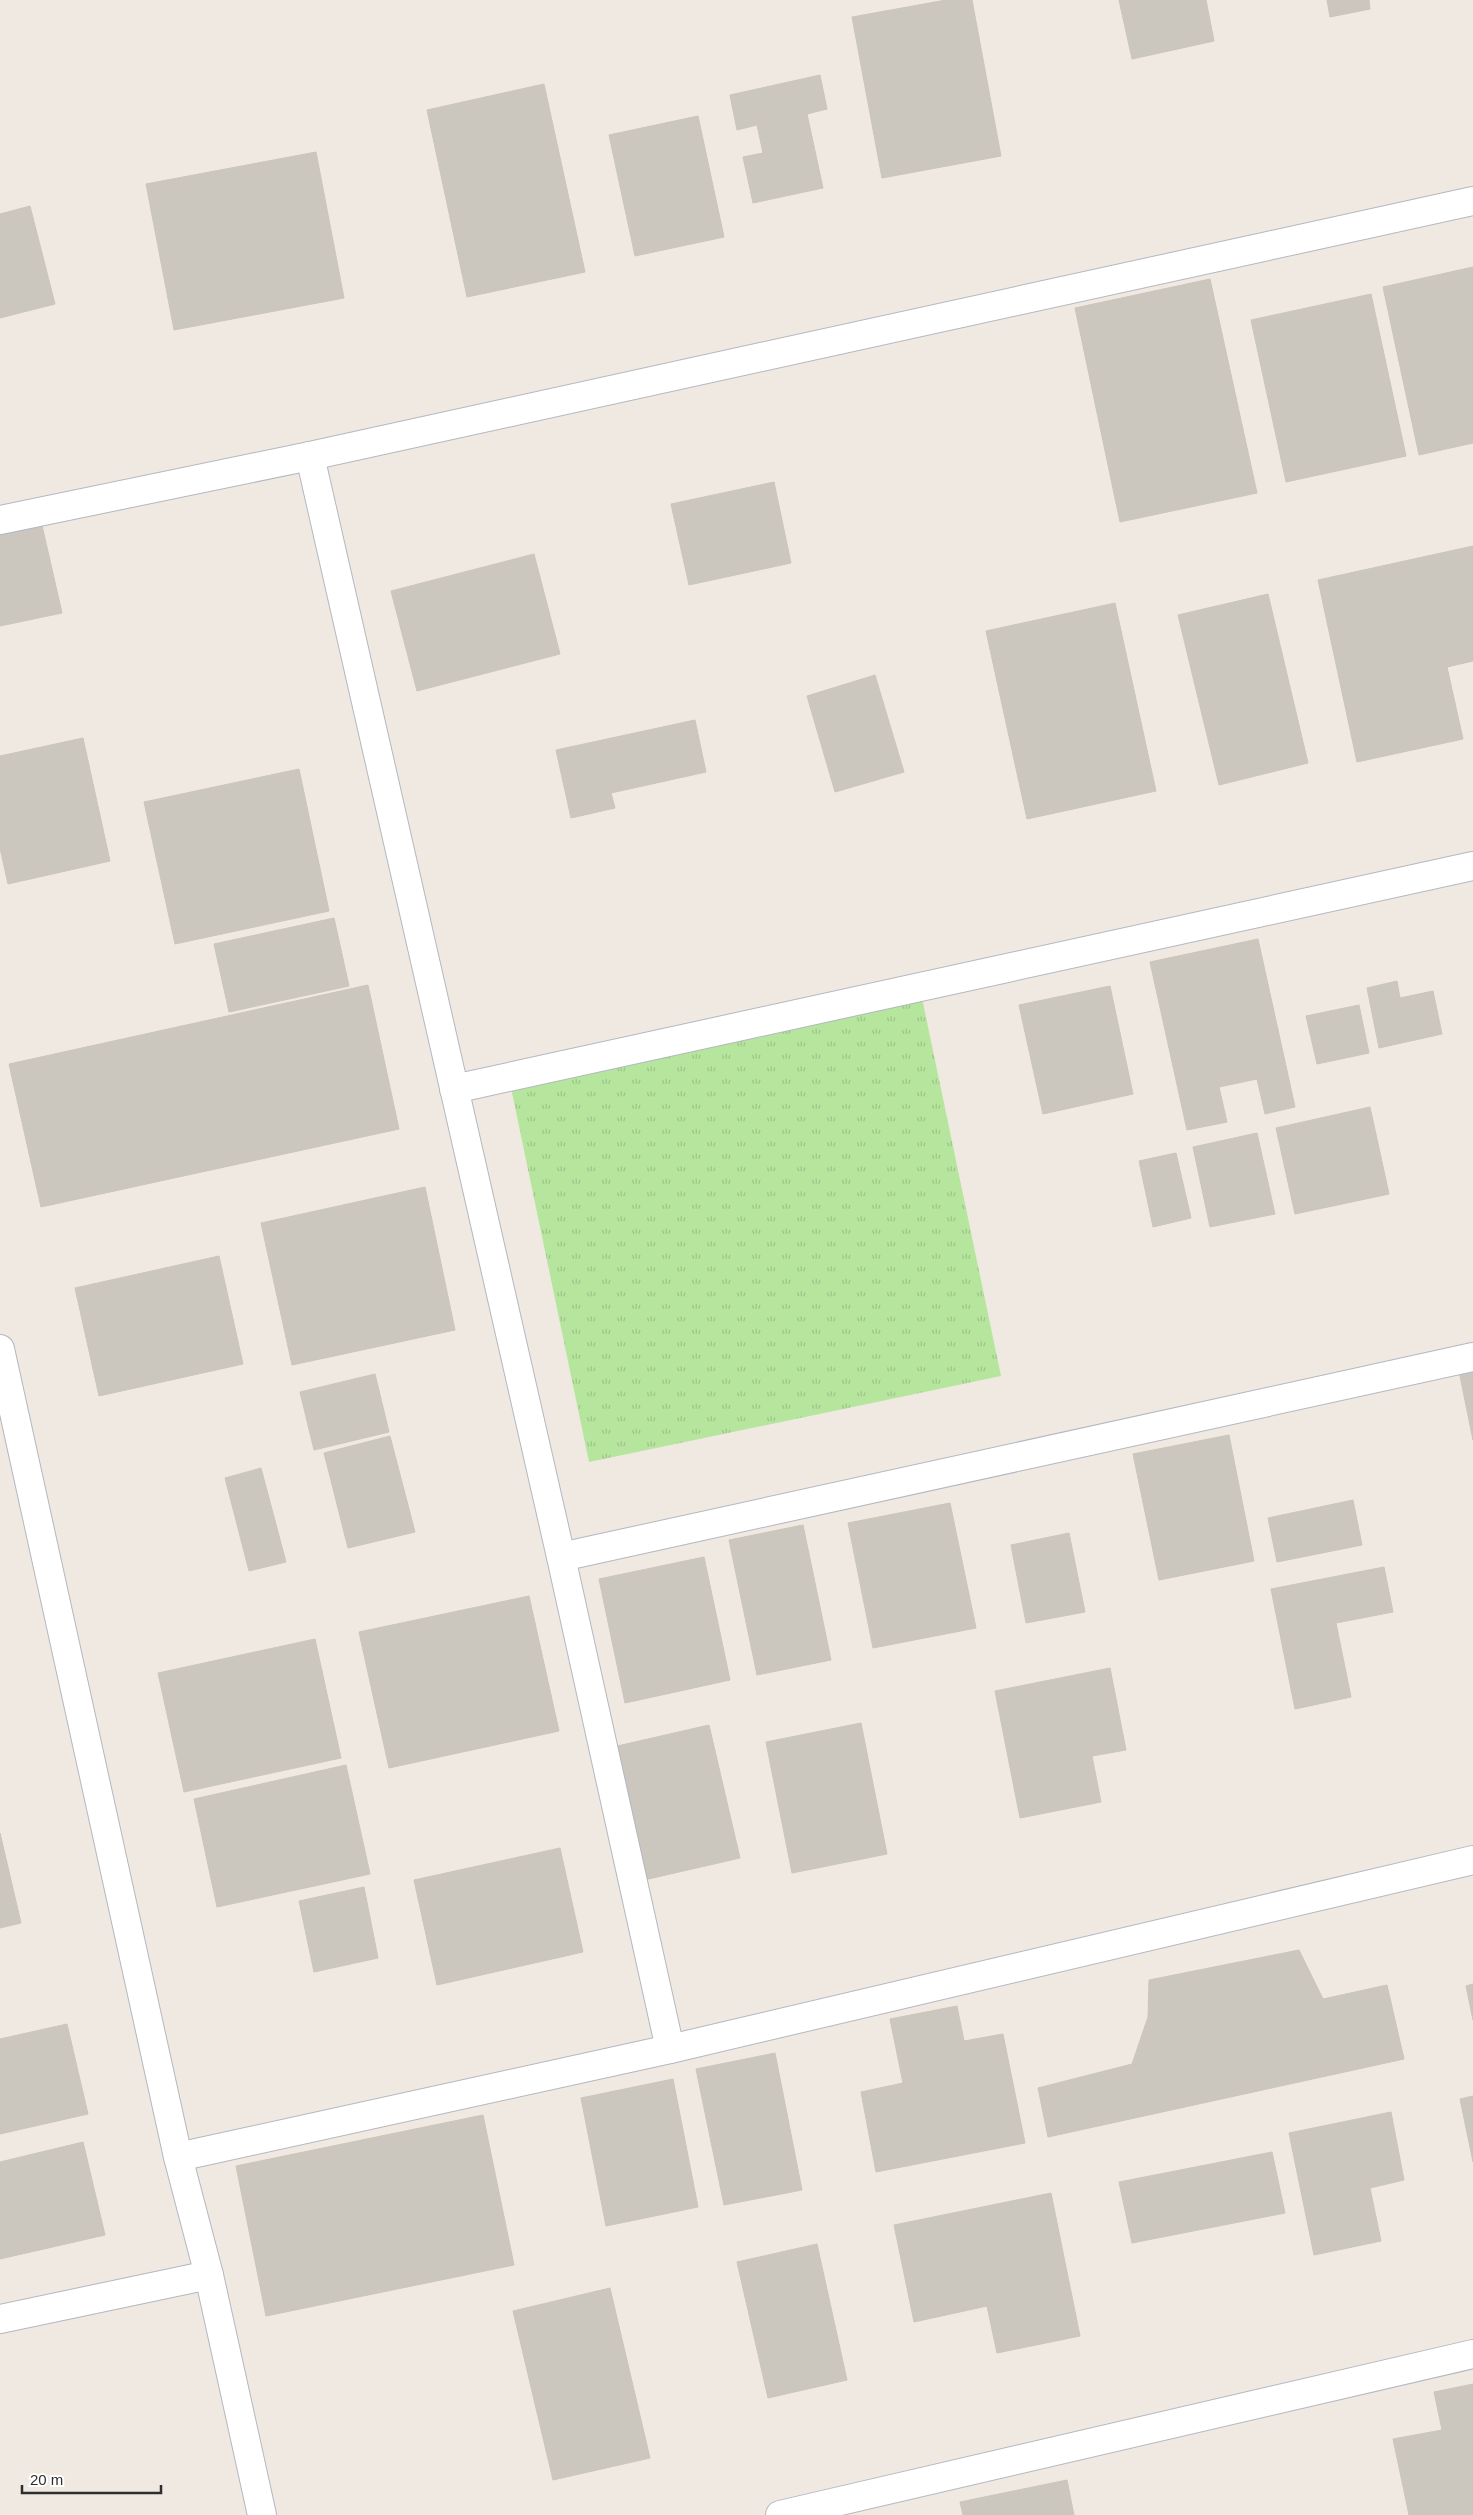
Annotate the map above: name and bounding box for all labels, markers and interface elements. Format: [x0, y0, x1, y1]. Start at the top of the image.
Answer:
scale bar [22, 2462, 161, 2494]
text: 20 m [30, 2471, 63, 2488]

